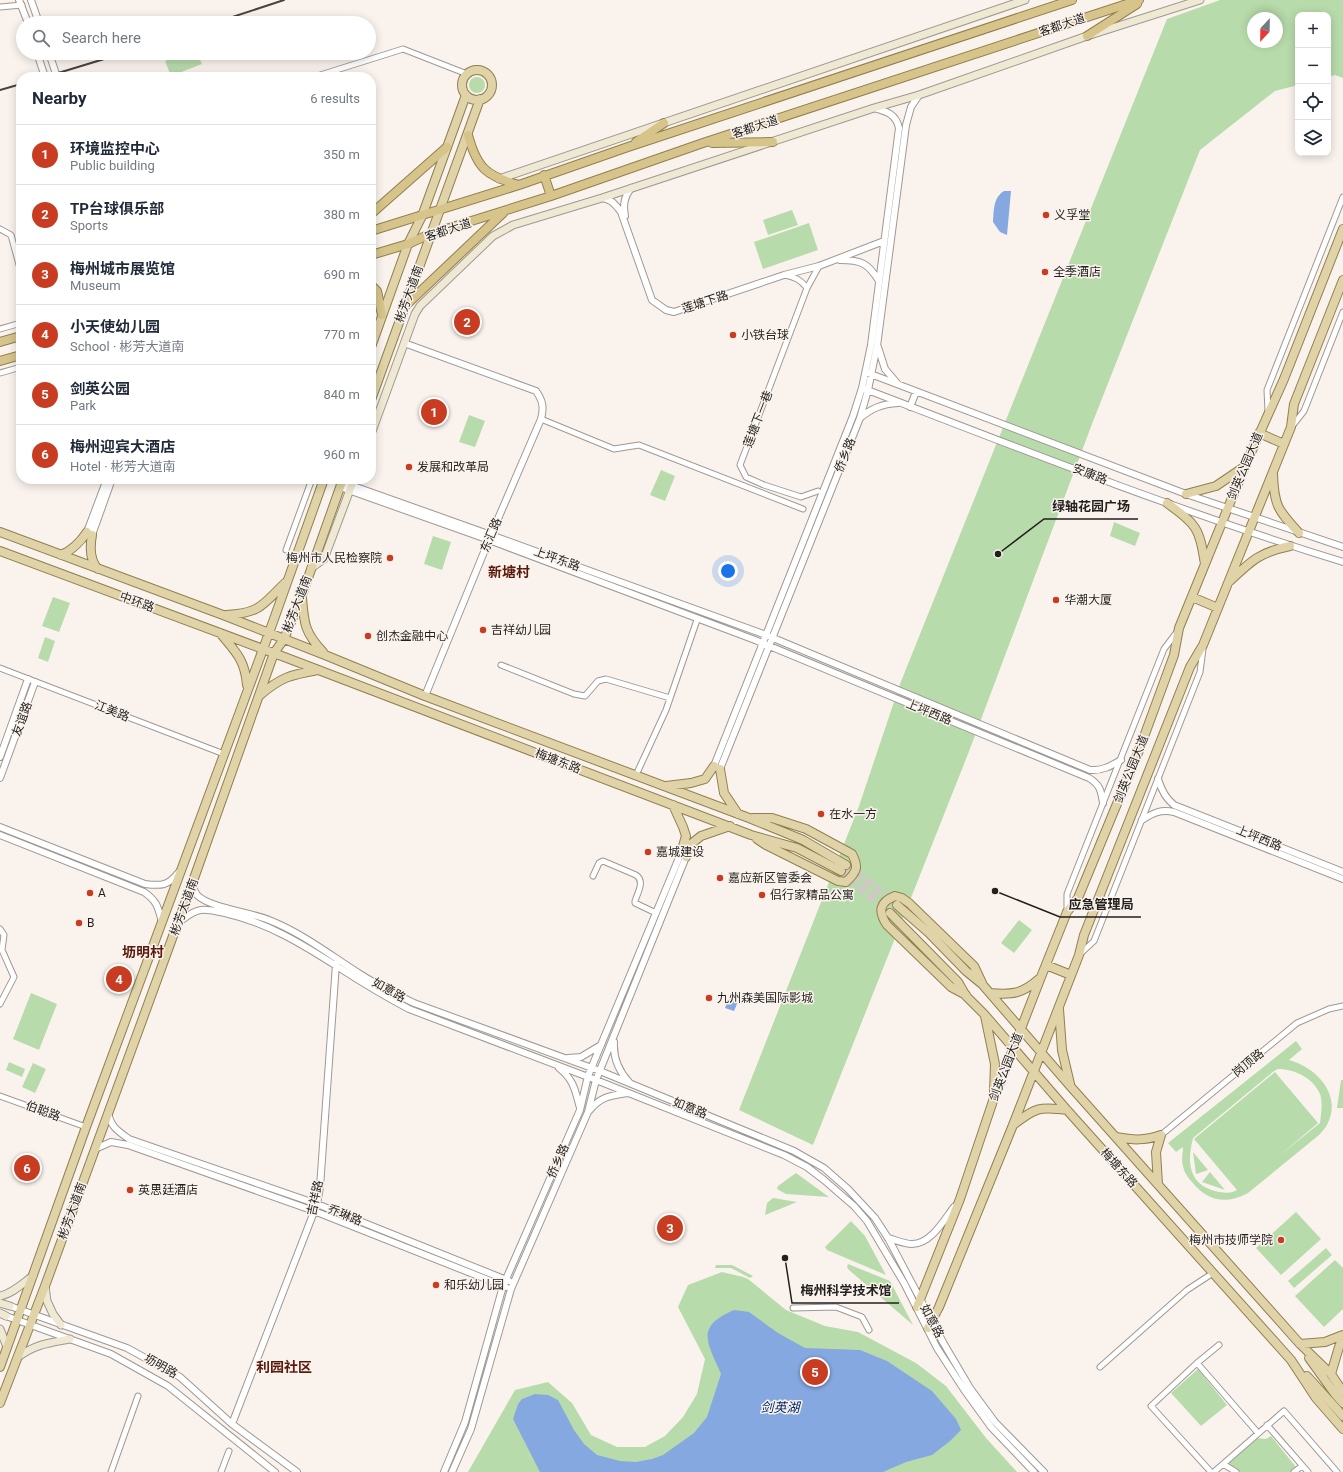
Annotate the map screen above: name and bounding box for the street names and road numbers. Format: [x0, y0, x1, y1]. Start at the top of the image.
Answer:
street label: 客都大道 [1037, 11, 1087, 39]
street label: 客都大道 [730, 113, 780, 141]
street label: 客都大道 [423, 216, 473, 244]
street label: 彬芳大道南 [392, 263, 426, 325]
street label: 莲塘下路 [680, 288, 730, 316]
street label: 莲塘下一巷 [741, 388, 775, 450]
street label: 剑英公园大道 [1224, 430, 1266, 502]
street label: 侨乡路 [832, 436, 858, 474]
street label: 安康路 [1071, 461, 1109, 487]
street label: 东汇路 [478, 516, 504, 554]
street label: 上坪东路 [532, 544, 582, 574]
street label: 彬芳大道南 [280, 573, 314, 635]
street label: 中环路 [118, 589, 156, 615]
street label: 上坪西路 [904, 697, 954, 727]
street label: 江美路 [93, 698, 131, 724]
street label: 友谊路 [9, 700, 35, 738]
street label: 剑英公园大道 [1111, 733, 1151, 805]
street label: 梅塘东路 [533, 746, 583, 776]
street label: 上坪西路 [1234, 823, 1284, 853]
street label: 彬芳大道南 [167, 876, 201, 938]
street label: 如意路 [370, 975, 408, 1005]
street label: 剑英公园大道 [987, 1031, 1025, 1103]
street label: 岗顶路 [1230, 1046, 1266, 1080]
street label: 如意路 [671, 1095, 709, 1121]
street label: 伯聪路 [24, 1098, 62, 1124]
street label: 侨乡路 [544, 1142, 572, 1180]
street label: 梅塘东路 [1098, 1145, 1140, 1191]
street label: 吉祥路 [304, 1179, 326, 1217]
street label: 彬芳大道南 [55, 1180, 89, 1242]
street label: 乔琳路 [326, 1202, 364, 1228]
street label: 如意路 [917, 1302, 947, 1340]
street label: 坜明路 [142, 1351, 180, 1381]

